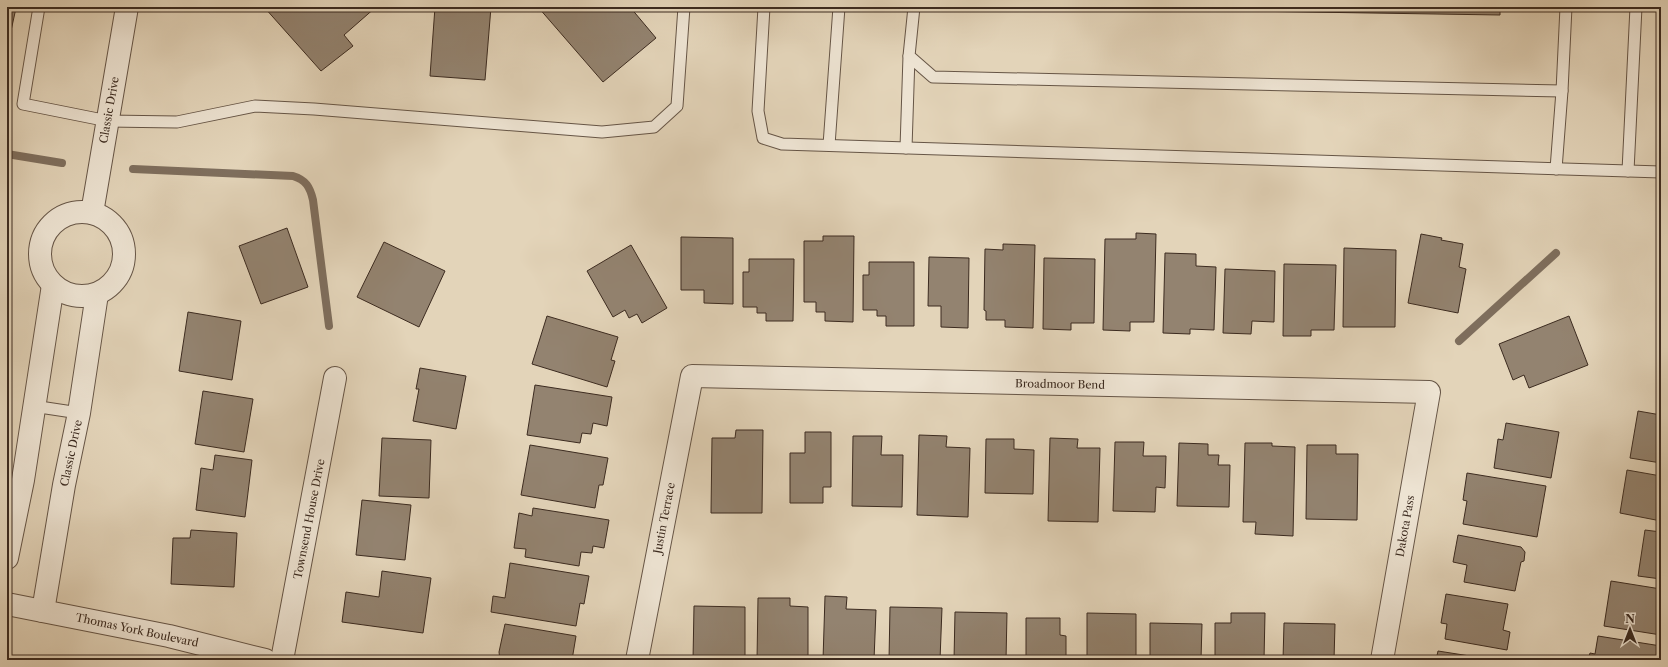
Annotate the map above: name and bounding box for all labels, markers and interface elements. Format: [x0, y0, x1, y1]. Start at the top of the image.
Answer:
street label: Classic Drive [96, 75, 122, 145]
street label: Broadmoor Bend [1015, 376, 1105, 392]
street label: Classic Drive [57, 418, 85, 488]
street label: Townsend House Drive [290, 458, 328, 580]
street label: Justin Terrace [650, 481, 678, 557]
street label: Dakota Pass [1393, 494, 1417, 558]
north arrow [1610, 609, 1650, 649]
street label: Thomas York Boulevard [74, 610, 200, 650]
text: N [1625, 612, 1635, 626]

